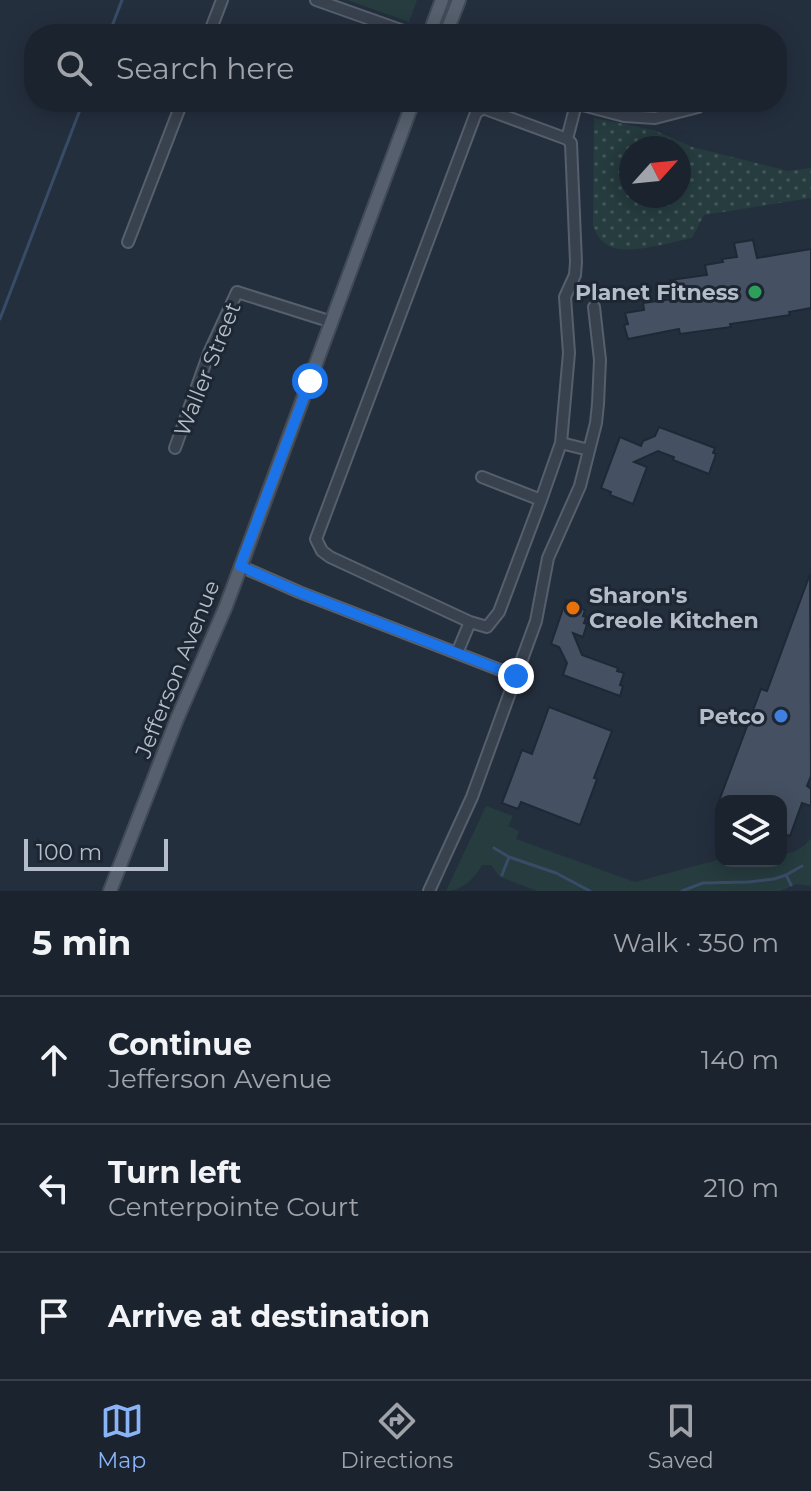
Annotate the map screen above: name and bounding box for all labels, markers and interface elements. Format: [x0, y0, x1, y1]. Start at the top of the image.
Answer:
search box [24, 24, 787, 112]
icon: search [52, 46, 96, 90]
text: Search here [116, 50, 294, 87]
north arrow [619, 136, 691, 208]
place label: Planet Fitness [575, 279, 739, 306]
marker: Planet Fitness [746, 283, 764, 301]
street label: Waller Street [168, 298, 247, 440]
route start [292, 363, 328, 399]
street label: Jefferson Avenue [129, 576, 225, 763]
place label: Sharon's Creole Kitchen [589, 582, 759, 634]
marker: Sharon's Creole Kitchen [564, 599, 582, 617]
route end [498, 658, 534, 694]
place label: Petco [699, 703, 765, 730]
marker: Petco [772, 707, 790, 725]
map controls [715, 795, 787, 867]
button: layers [715, 795, 787, 867]
scale bar [24, 835, 168, 871]
text: 100 m [36, 839, 102, 866]
text: 5 min [32, 922, 131, 964]
text: Walk · 350 m [613, 927, 779, 959]
text: Continue [108, 1026, 252, 1063]
icon: ahead [32, 1038, 76, 1082]
text: 140 m [701, 1044, 779, 1076]
text: Jefferson Avenue [108, 1063, 332, 1095]
text: Turn left [108, 1154, 241, 1191]
icon: left [32, 1166, 76, 1210]
text: 210 m [703, 1172, 779, 1204]
text: Centerpointe Court [108, 1191, 359, 1223]
icon: arrive [32, 1294, 76, 1338]
text: Arrive at destination [108, 1298, 430, 1335]
tab: Map [97, 1399, 146, 1474]
tab: Directions [341, 1399, 453, 1474]
tab: Saved [648, 1399, 714, 1474]

